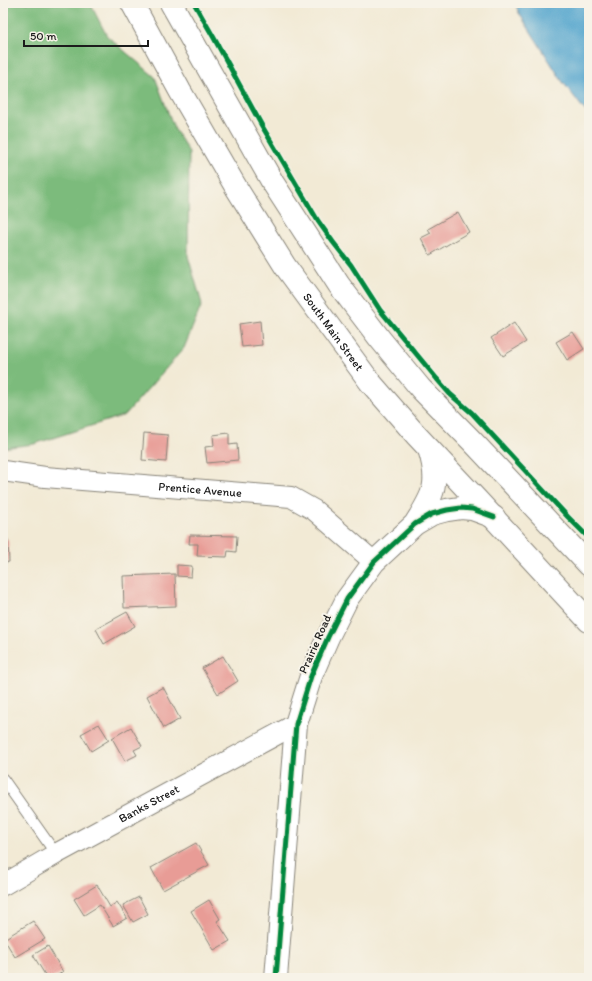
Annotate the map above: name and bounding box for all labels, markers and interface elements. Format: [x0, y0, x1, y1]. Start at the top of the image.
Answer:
scale bar [24, 22, 148, 48]
text: 50 m [30, 29, 56, 43]
street label: South Main Street [300, 290, 367, 374]
street label: Prentice Avenue [158, 479, 243, 500]
street label: Prairie Road [296, 612, 334, 676]
street label: Banks Street [116, 781, 182, 826]

